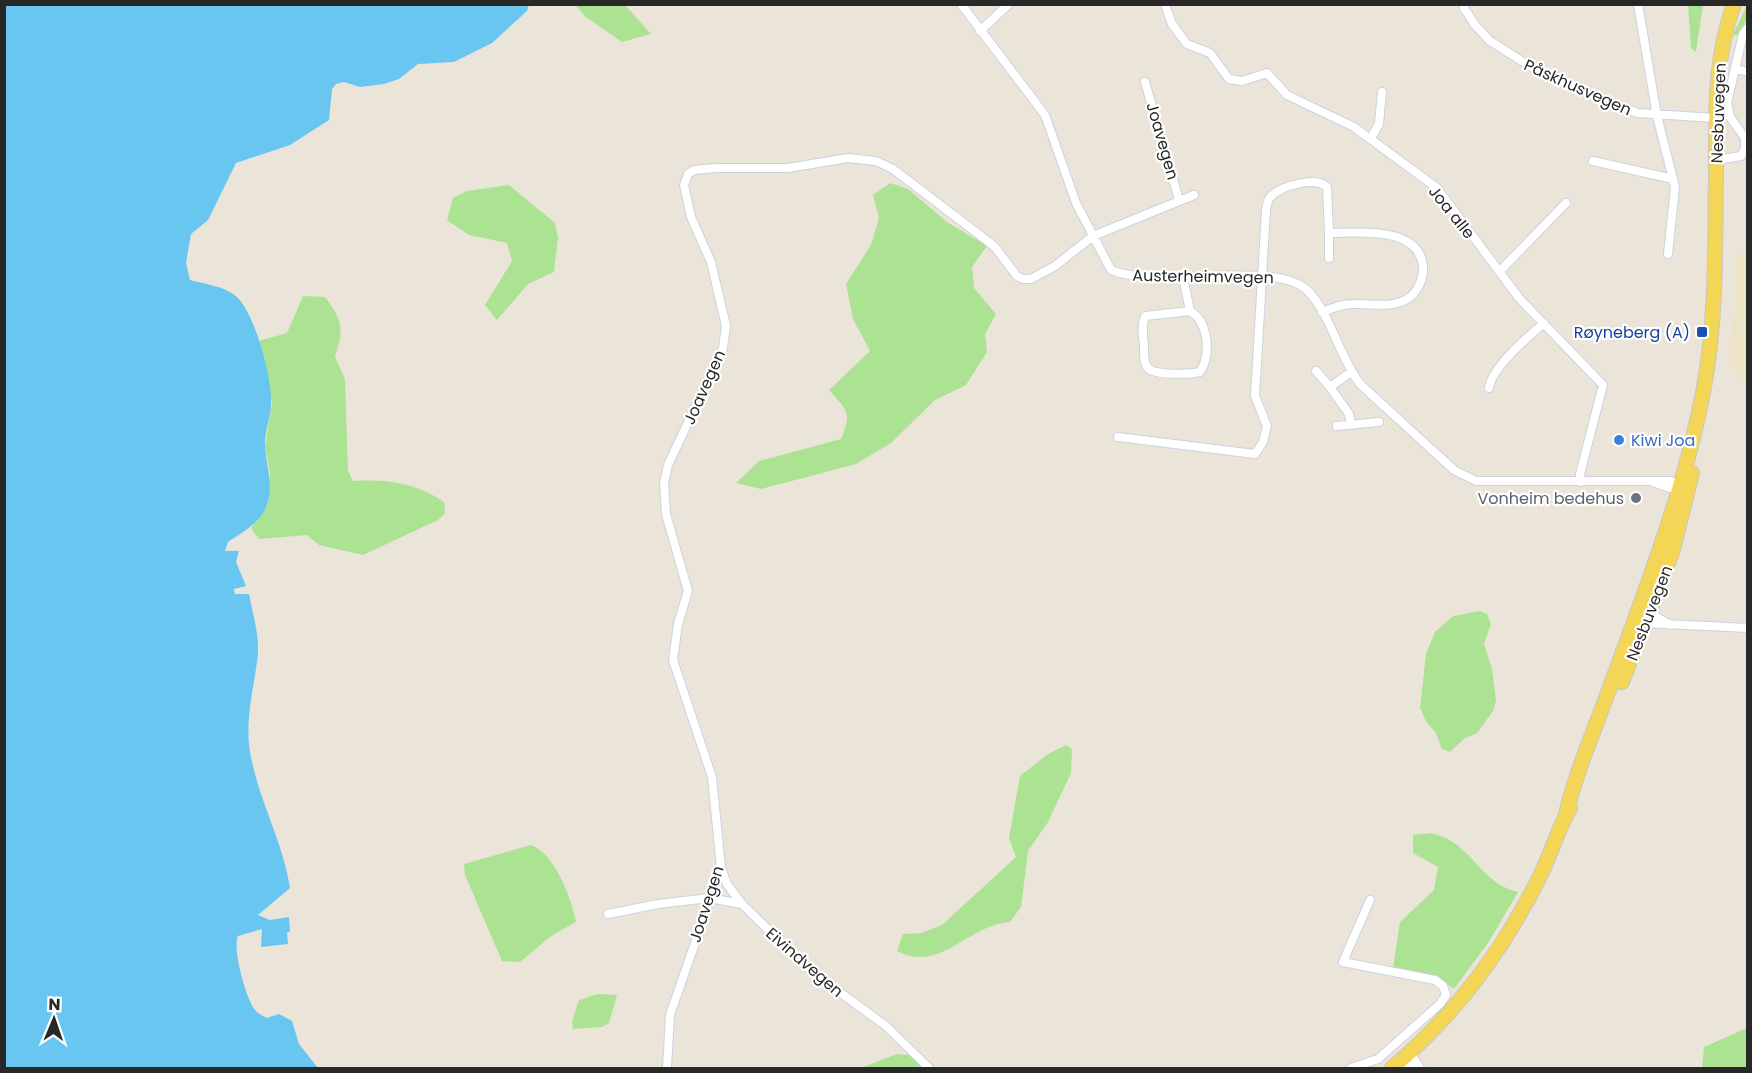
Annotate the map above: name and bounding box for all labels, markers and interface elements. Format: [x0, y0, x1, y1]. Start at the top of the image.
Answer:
street label: Påskhusvegen [1520, 53, 1635, 121]
street label: Nesbuvegen [1705, 62, 1732, 164]
street label: Joavegen [1141, 100, 1185, 182]
street label: Joa alle [1423, 181, 1480, 244]
street label: Austerheimvegen [1132, 264, 1274, 289]
place label: Røyneberg (A) [1574, 321, 1690, 344]
marker: Røyneberg (A) [1695, 325, 1709, 339]
street label: Joavegen [678, 346, 731, 428]
place label: Kiwi Joa [1631, 429, 1695, 452]
marker: Kiwi Joa [1612, 433, 1626, 447]
place label: Vonheim bedehus [1478, 487, 1624, 510]
marker: Vonheim bedehus [1629, 491, 1643, 505]
street label: Nesbuvegen [1621, 562, 1678, 664]
street label: Joavegen [683, 863, 730, 945]
street label: Eivindvegen [761, 922, 848, 1003]
north arrow [24, 989, 84, 1049]
text: N [48, 993, 61, 1016]

